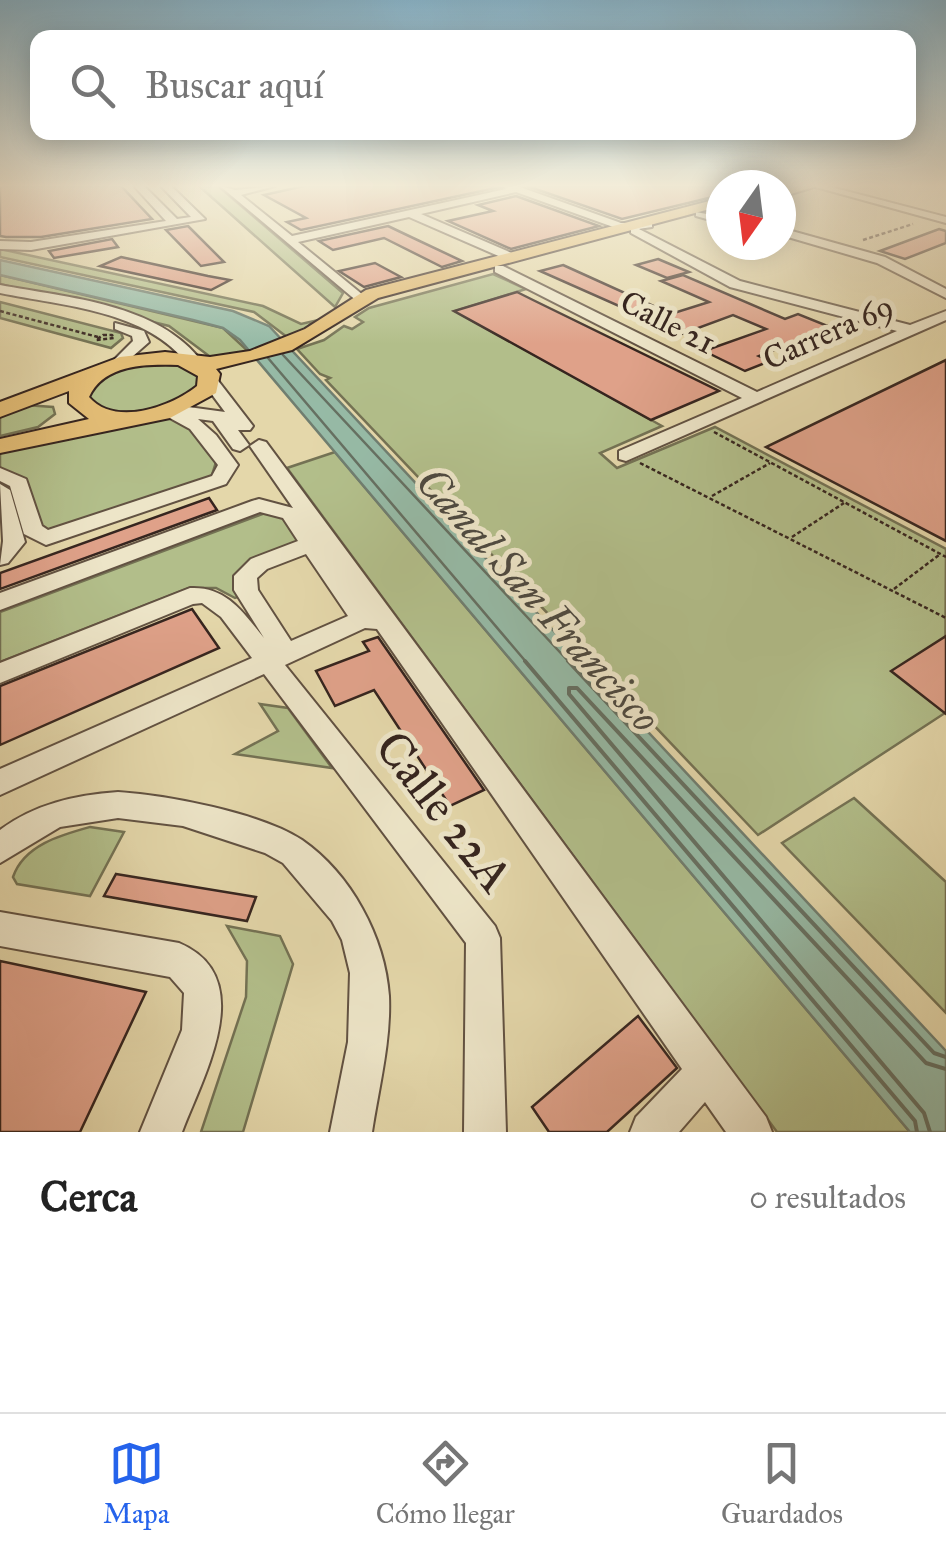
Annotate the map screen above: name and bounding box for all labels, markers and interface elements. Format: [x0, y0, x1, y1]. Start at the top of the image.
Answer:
search box [30, 30, 916, 140]
icon: search [65, 58, 120, 113]
text: Buscar aquí [145, 62, 324, 108]
north arrow [706, 170, 796, 260]
street label: Calle 21 [614, 282, 722, 363]
street label: Carrera 69 [757, 286, 899, 378]
water label: Canal San Francisco [405, 456, 671, 743]
street label: Calle 22A [363, 719, 526, 904]
text: Cerca [40, 1171, 137, 1223]
text: 0 resultados [749, 1178, 906, 1217]
tab: Mapa [103, 1436, 170, 1531]
tab: Cómo llegar [376, 1436, 515, 1531]
tab: Guardados [721, 1436, 843, 1531]

